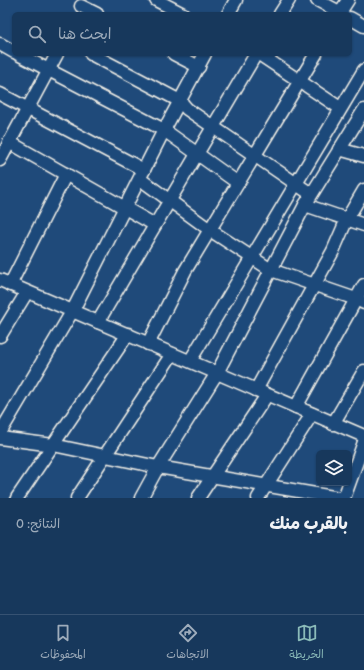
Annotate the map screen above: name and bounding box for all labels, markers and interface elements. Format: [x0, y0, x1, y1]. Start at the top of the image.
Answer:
search box [12, 12, 352, 56]
icon: search [26, 23, 48, 45]
text: ابحث هنا [58, 25, 112, 43]
map controls [316, 450, 352, 486]
button: layers [316, 450, 352, 486]
text: بالقرب منك [270, 513, 348, 533]
text: النتائج: 0 [16, 516, 60, 531]
tab: المحفوظات [40, 622, 86, 664]
tab: الاتجاهات [166, 622, 209, 664]
tab: الخريطة [289, 622, 324, 664]

